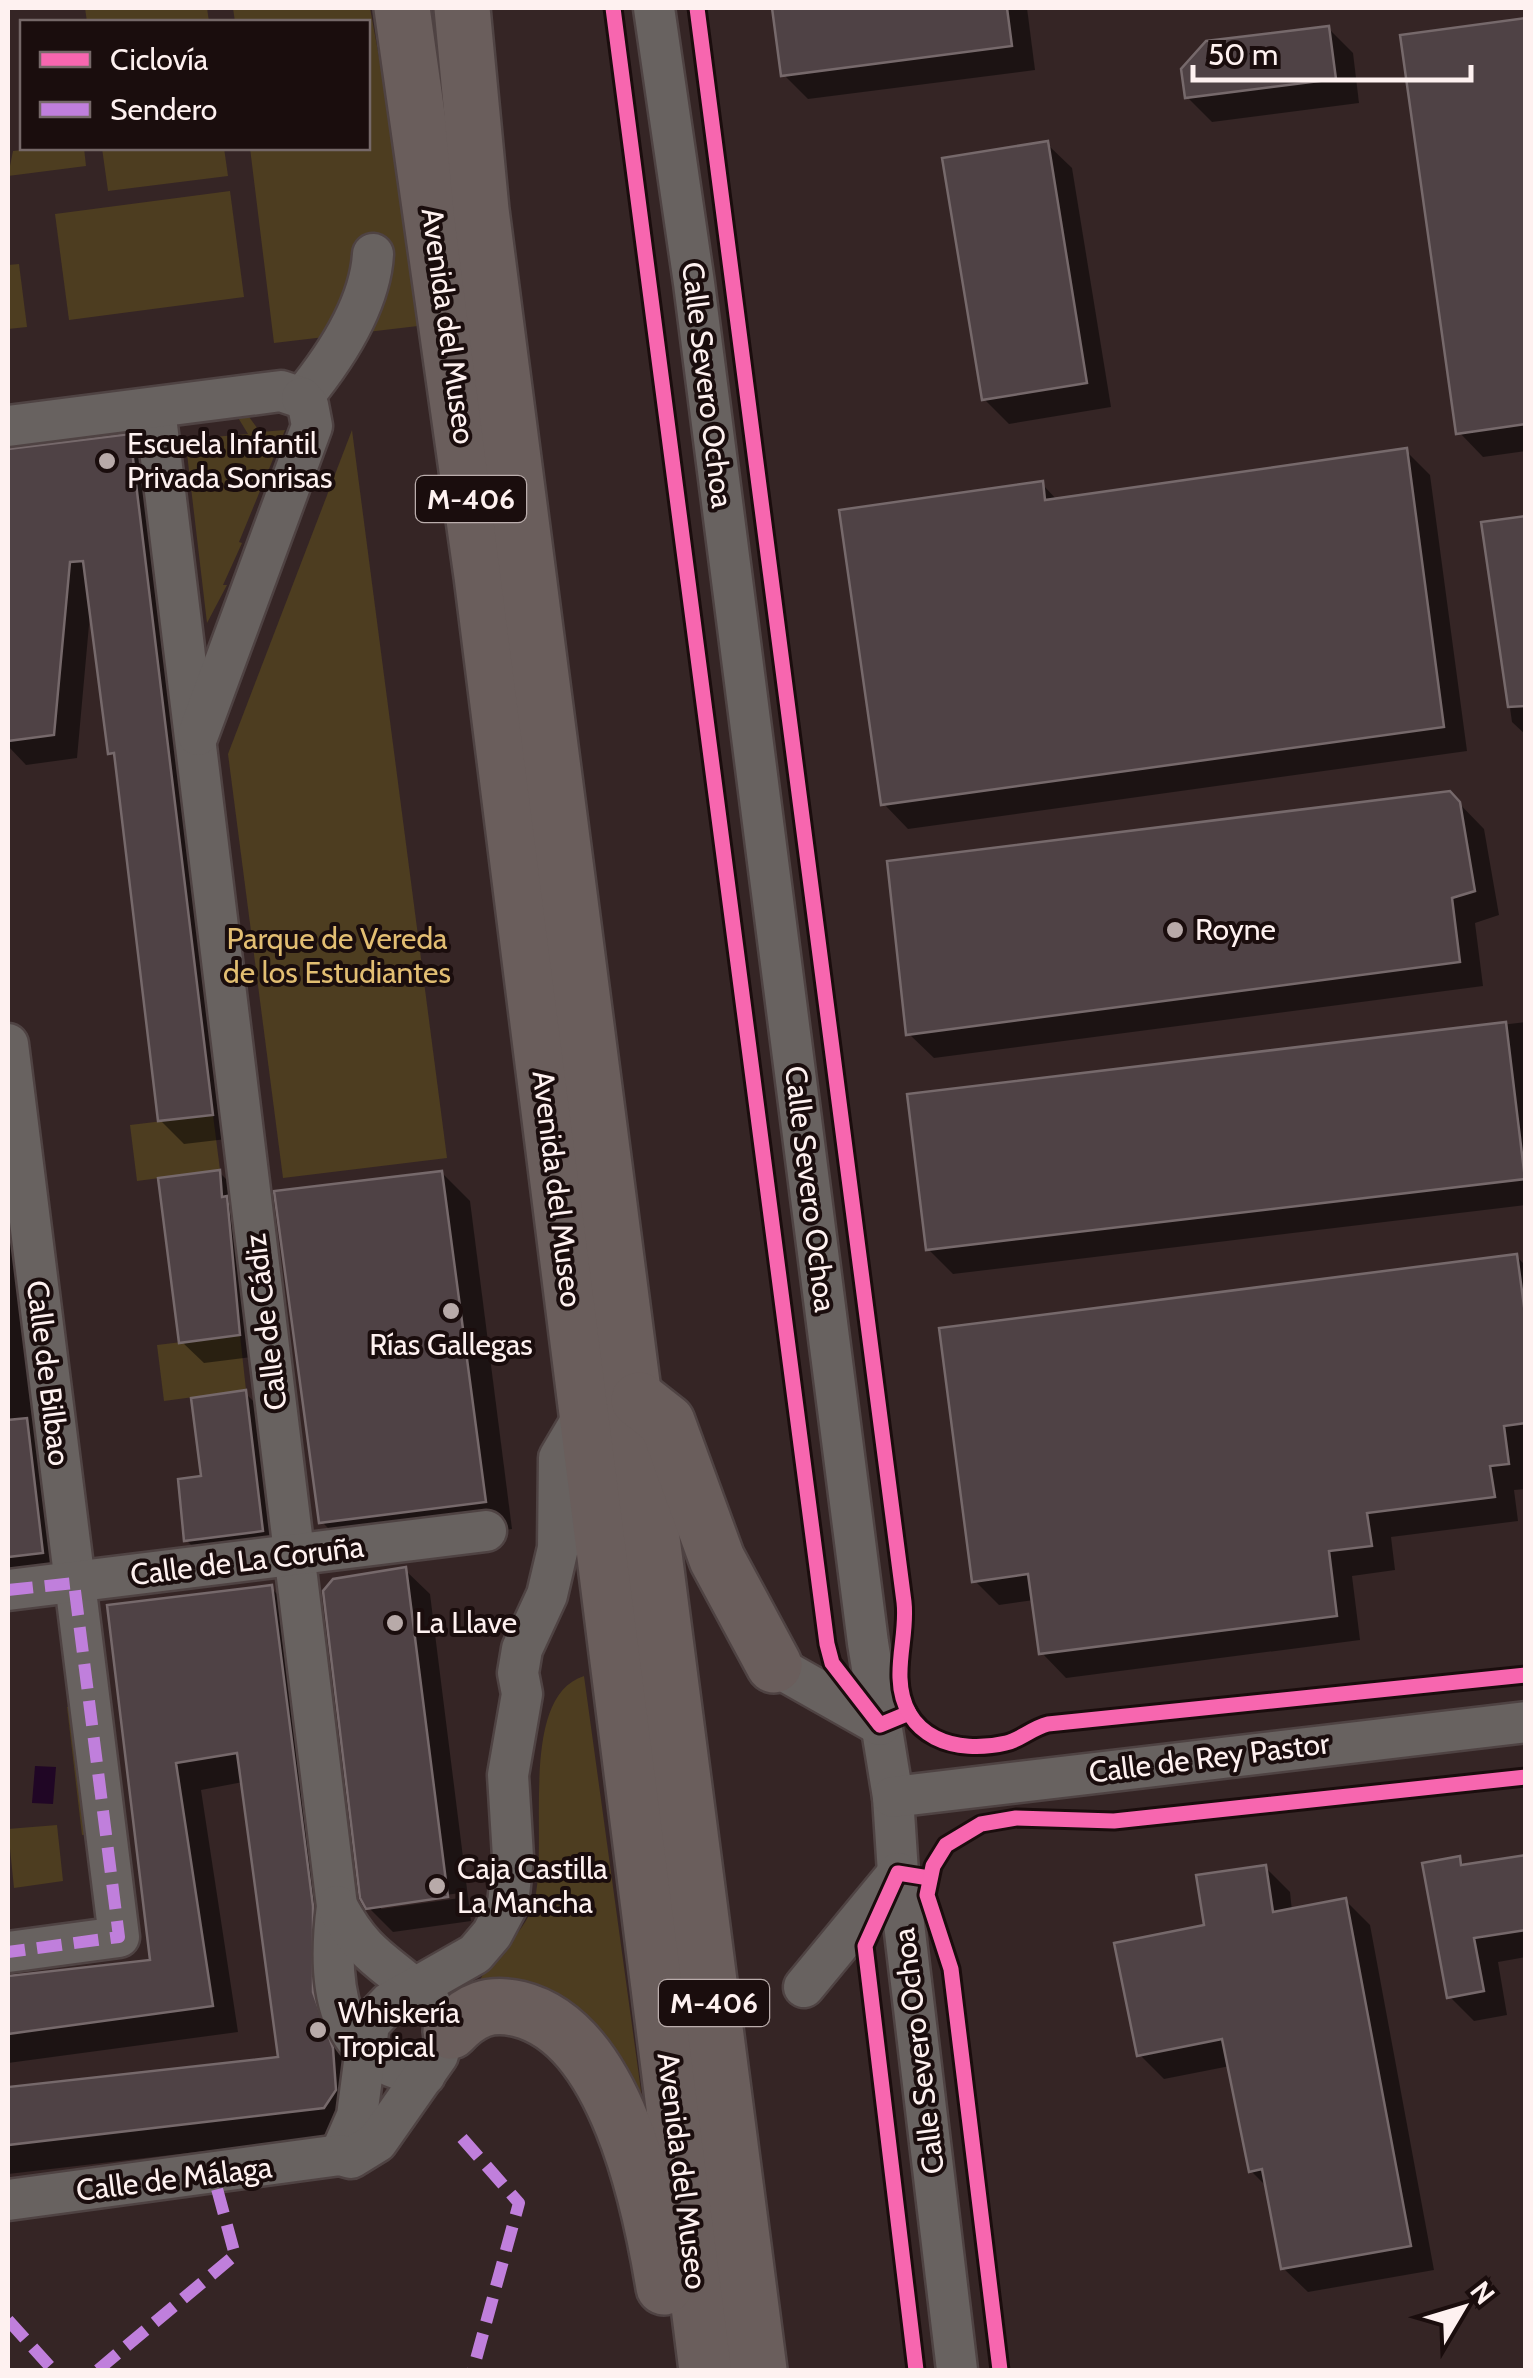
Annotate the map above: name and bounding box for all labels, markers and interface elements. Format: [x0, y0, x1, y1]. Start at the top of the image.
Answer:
legend [20, 20, 370, 150]
scale bar [1193, 20, 1470, 82]
text: 50 m [1208, 36, 1278, 73]
text: Ciclovía [110, 41, 209, 78]
text: Sendero [110, 91, 217, 128]
street label: Avenida del Museo [414, 205, 483, 446]
street label: Calle Severo Ochoa [674, 260, 741, 511]
place label: Escuela Infantil Privada Sonrisas [127, 425, 332, 496]
marker: Escuela Infantil Privada Sonrisas [96, 450, 118, 472]
road number: M-406 [416, 476, 526, 522]
place label: Royne [1195, 911, 1276, 948]
marker: Royne [1164, 919, 1186, 941]
park label: Parque de Vereda de los Estudiantes [223, 920, 451, 991]
street label: Calle Severo Ochoa [777, 1064, 844, 1315]
street label: Avenida del Museo [525, 1069, 590, 1309]
street label: Calle de Cádiz [236, 1232, 295, 1413]
street label: Calle de Bilbao [19, 1278, 78, 1468]
marker: Rías Gallegas [440, 1300, 462, 1322]
place label: Rías Gallegas [369, 1326, 533, 1363]
street label: Calle de La Coruña [128, 1528, 366, 1593]
place label: La Llave [415, 1604, 517, 1641]
marker: La Llave [384, 1612, 406, 1634]
street label: Calle de Rey Pastor [1087, 1724, 1332, 1791]
place label: Caja Castilla La Mancha [457, 1850, 608, 1921]
marker: Caja Castilla La Mancha [426, 1875, 448, 1897]
street label: Calle Severo Ochoa [885, 1925, 952, 2176]
road number: M-406 [659, 1980, 769, 2026]
place label: Whiskería Tropical [338, 1994, 460, 2065]
marker: Whiskería Tropical [307, 2019, 329, 2041]
street label: Avenida del Museo [650, 2051, 715, 2291]
street label: Calle de Málaga [74, 2148, 275, 2209]
north arrow [1413, 2258, 1513, 2358]
text: N [1463, 2274, 1502, 2311]

